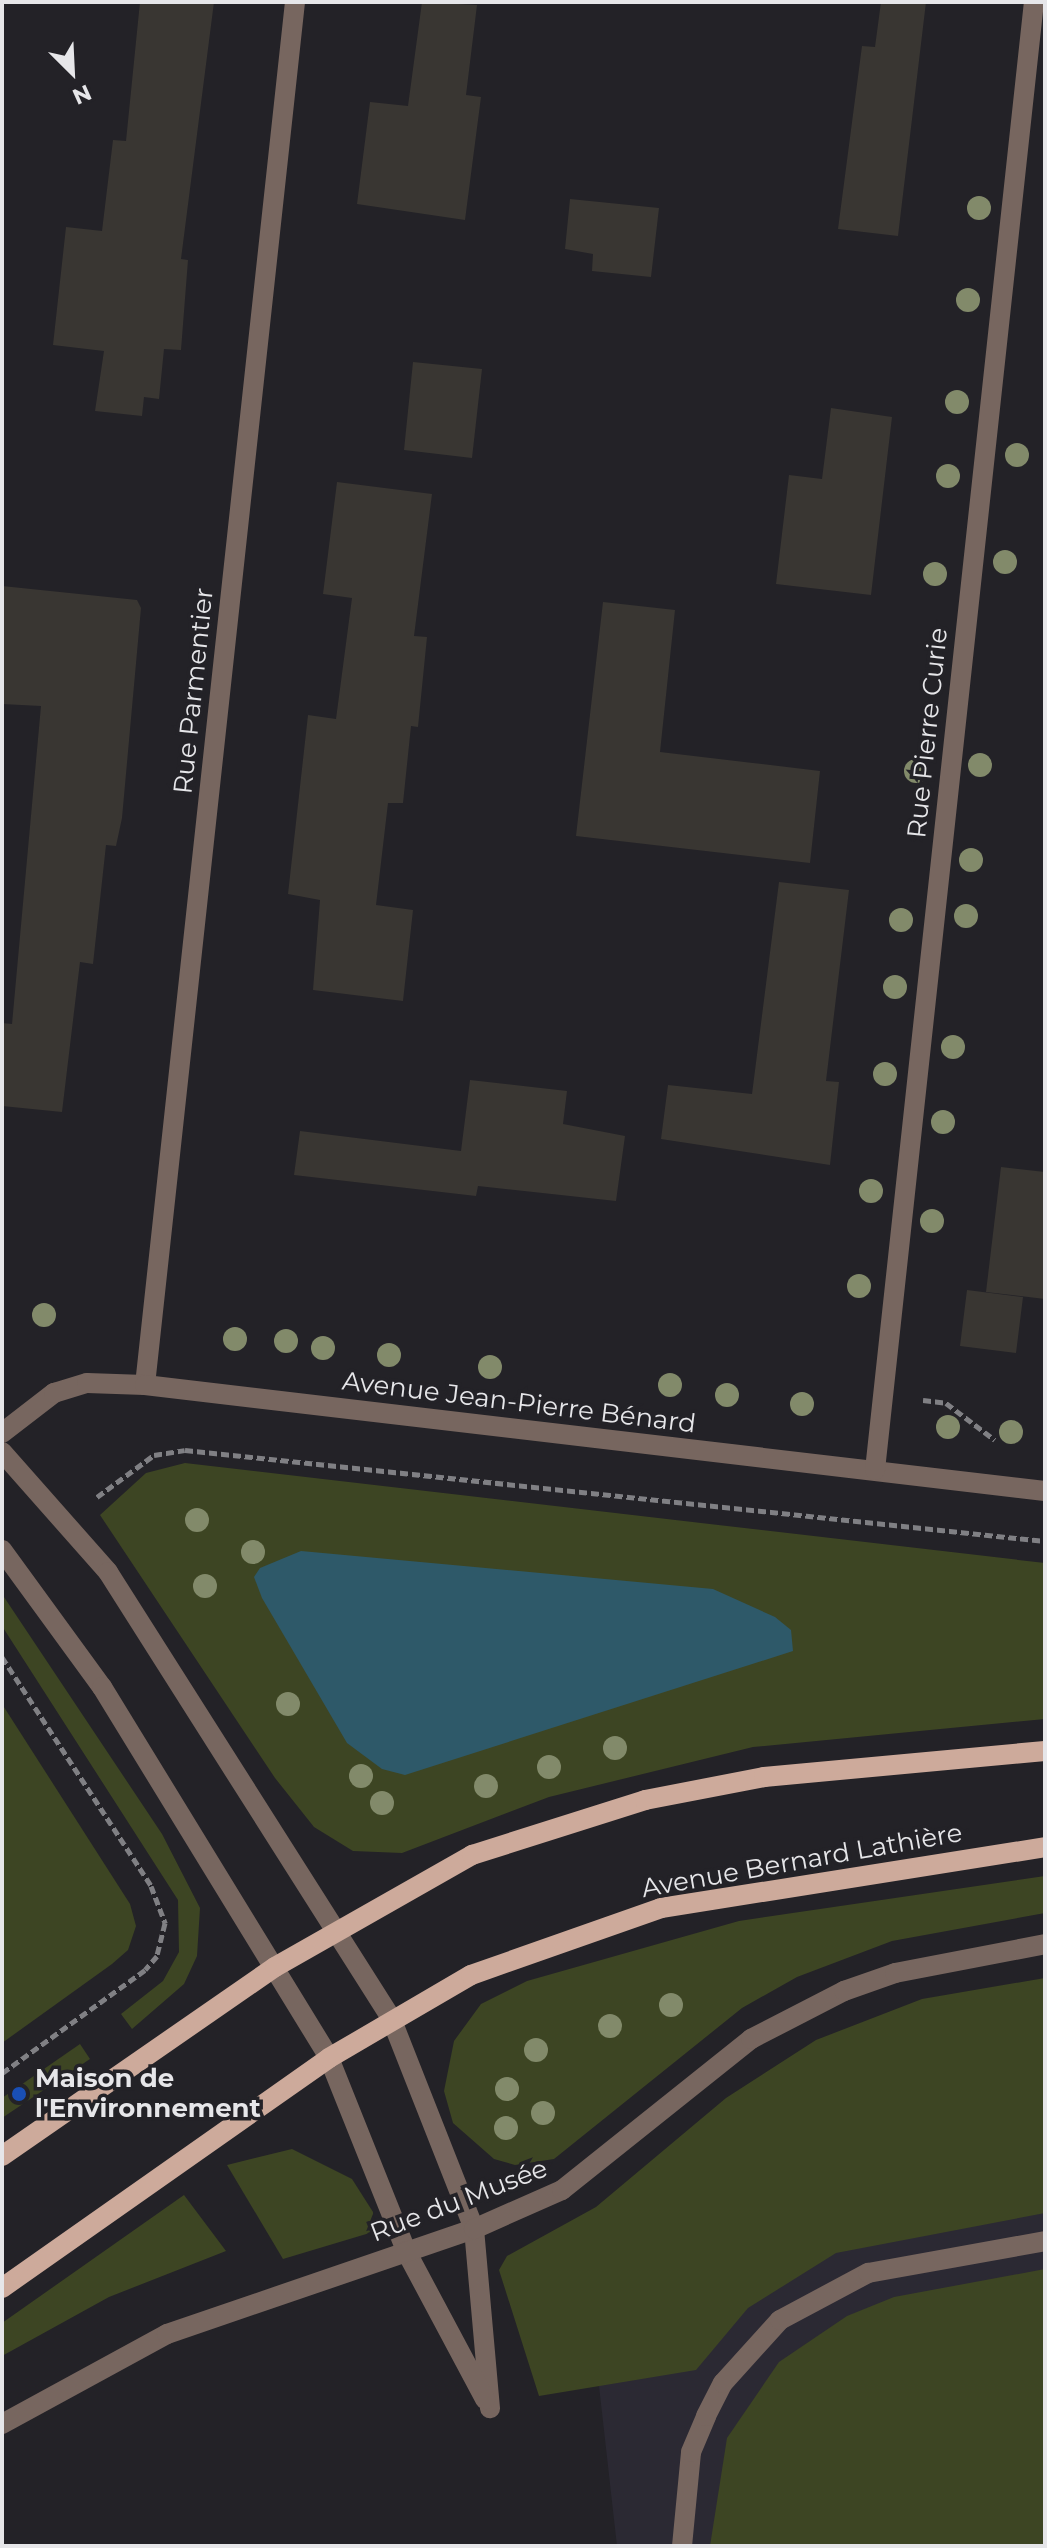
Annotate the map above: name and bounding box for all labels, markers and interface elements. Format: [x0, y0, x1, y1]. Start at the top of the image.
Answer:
north arrow [32, 32, 112, 112]
text: N [68, 78, 96, 110]
street label: Rue Parmentier [168, 586, 220, 796]
street label: Rue Pierre Curie [901, 626, 955, 840]
street label: Avenue Jean-Pierre Bénard [340, 1366, 698, 1440]
street label: Avenue Bernard Lathière [639, 1817, 965, 1905]
place label: Maison de l'Environnement [35, 2063, 261, 2124]
marker: Maison de l'Environnement [10, 2085, 28, 2103]
street label: Rue du Musée [366, 2153, 552, 2249]

